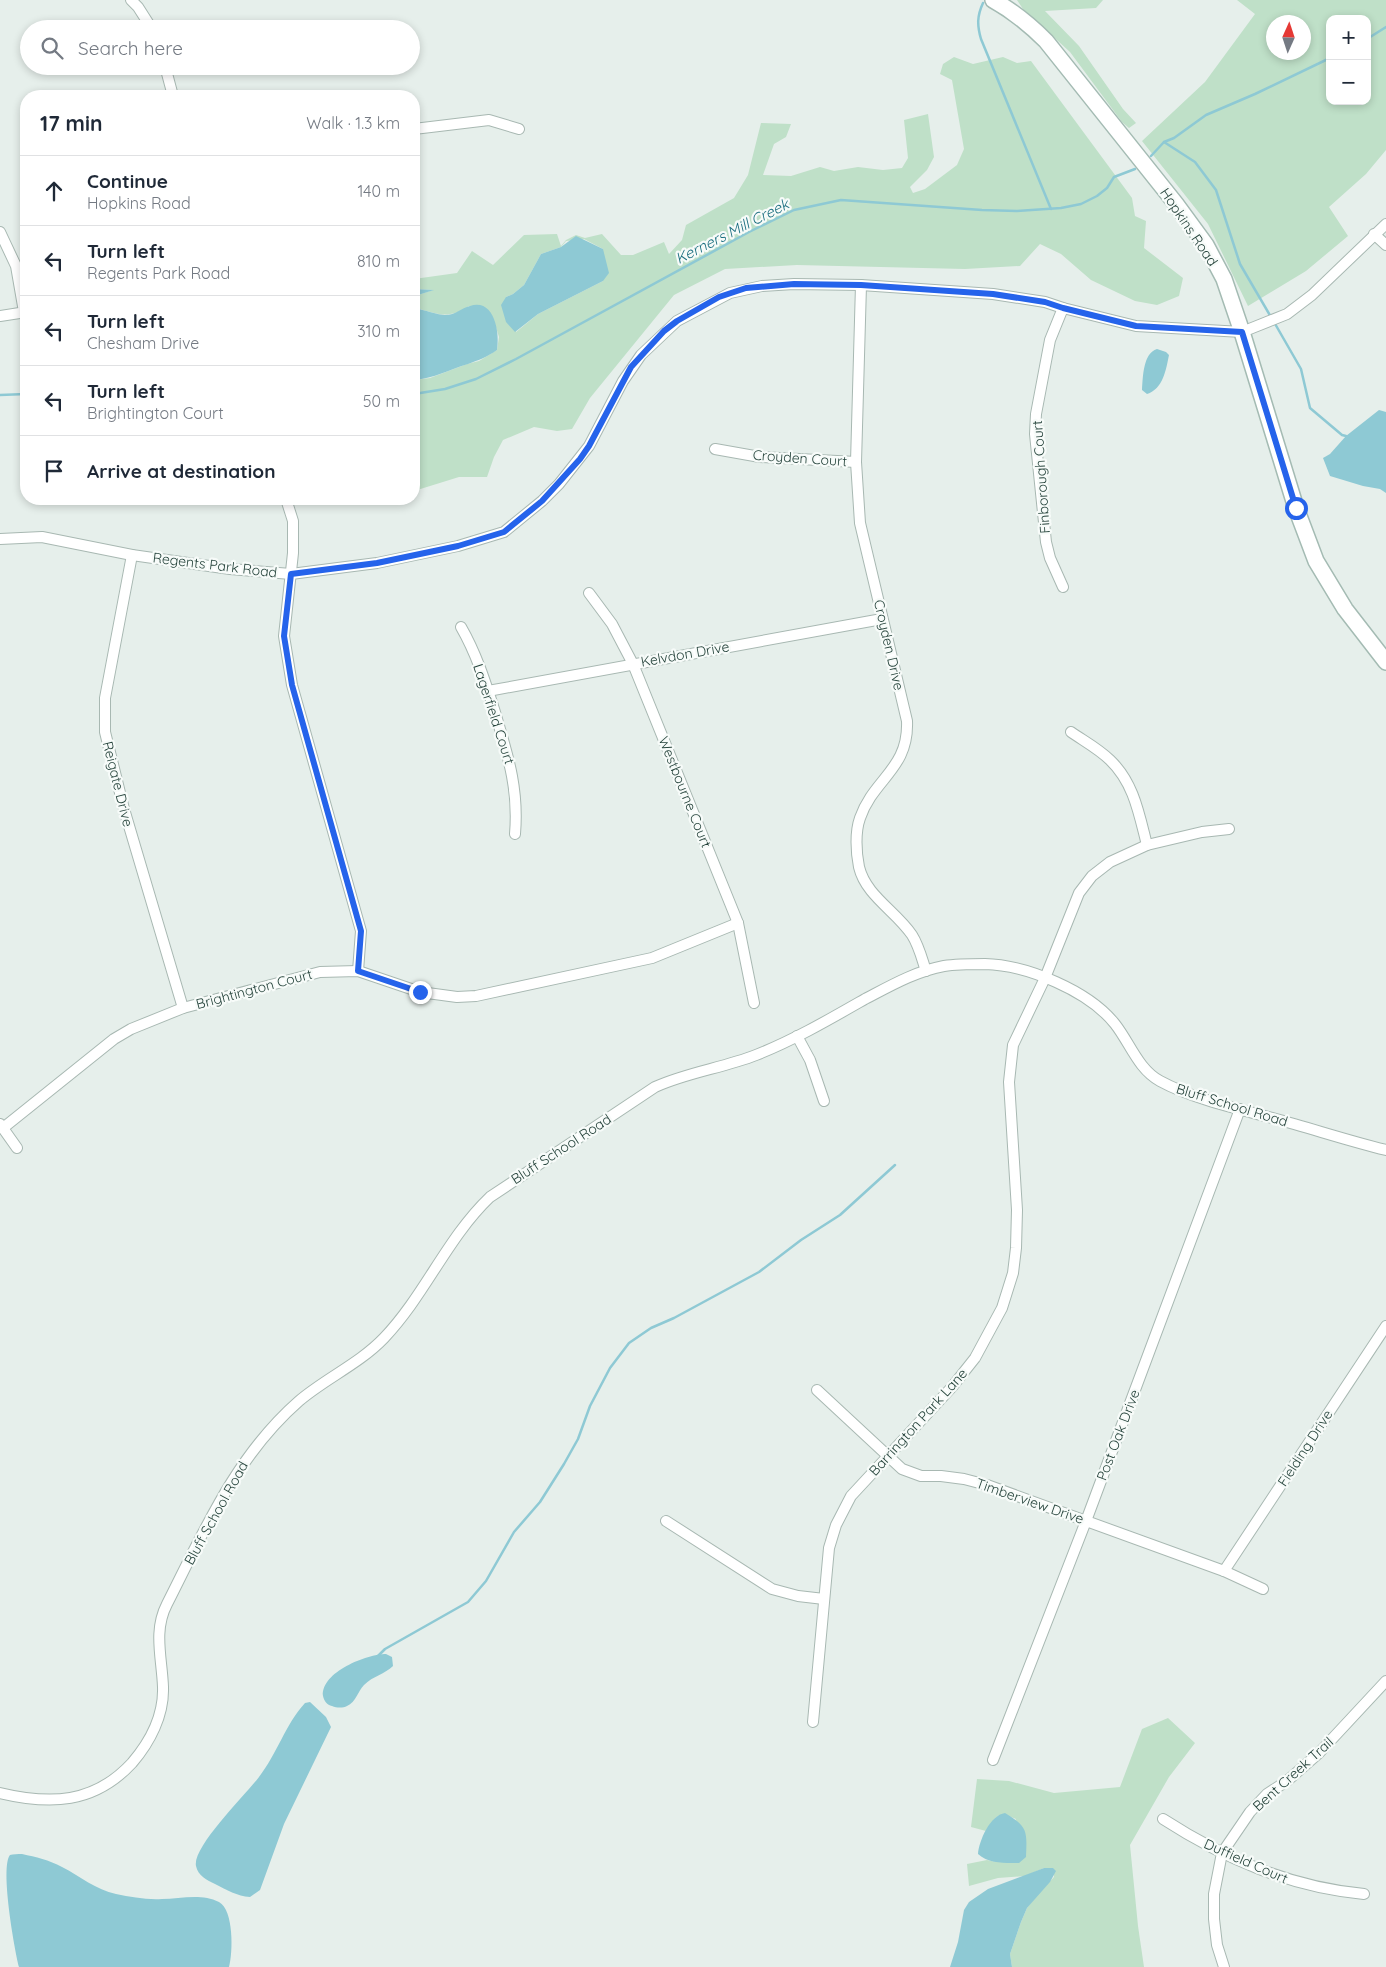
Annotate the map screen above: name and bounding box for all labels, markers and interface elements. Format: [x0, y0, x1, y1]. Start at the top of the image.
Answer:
north arrow [1266, 15, 1311, 60]
map controls [1326, 15, 1371, 105]
button: + [1326, 15, 1371, 60]
search box [20, 20, 420, 75]
icon: search [38, 34, 66, 62]
text: Search here [78, 36, 183, 60]
button: − [1326, 60, 1371, 105]
text: 17 min [40, 110, 102, 136]
text: Walk · 1.3 km [306, 113, 400, 133]
text: Continue [87, 169, 168, 193]
icon: ahead [40, 177, 68, 205]
text: 140 m [357, 181, 400, 201]
street label: Hopkins Road [1156, 184, 1222, 270]
text: Hopkins Road [87, 193, 191, 213]
water label: Kerners Mill Creek [672, 193, 794, 268]
text: Turn left [87, 239, 165, 263]
icon: left [40, 247, 68, 275]
text: 810 m [357, 251, 400, 271]
text: Regents Park Road [87, 263, 230, 283]
text: Turn left [87, 309, 165, 333]
icon: left [40, 317, 68, 345]
text: 310 m [357, 321, 400, 341]
text: Chesham Drive [87, 333, 199, 353]
text: Turn left [87, 379, 165, 403]
icon: left [40, 387, 68, 415]
text: 50 m [363, 391, 400, 411]
text: Brightington Court [87, 403, 224, 423]
street label: Finborough Court [1028, 419, 1054, 534]
street label: Croyden Court [752, 446, 848, 470]
icon: arrive [40, 457, 68, 485]
text: Arrive at destination [87, 459, 276, 483]
route start [1285, 497, 1308, 520]
street label: Regents Park Road [152, 548, 278, 582]
street label: Croyden Drive [870, 598, 908, 692]
street label: Kelvdon Drive [639, 637, 731, 671]
street label: Lagerfield Court [469, 661, 519, 767]
street label: Westbourne Court [654, 734, 716, 850]
street label: Reigate Drive [99, 739, 137, 829]
street label: Brightington Court [194, 965, 314, 1013]
route end [409, 981, 432, 1004]
street label: Bluff School Road [1174, 1079, 1290, 1131]
street label: Bluff School Road [508, 1110, 614, 1188]
street label: Barrington Park Lane [865, 1364, 971, 1480]
street label: Post Oak Drive [1092, 1387, 1144, 1483]
street label: Fielding Drive [1274, 1406, 1336, 1490]
street label: Bluff School Road [180, 1458, 252, 1568]
street label: Timberview Drive [974, 1474, 1086, 1528]
street label: Bent Creek Trail [1249, 1733, 1337, 1815]
street label: Duffield Court [1201, 1834, 1291, 1888]

